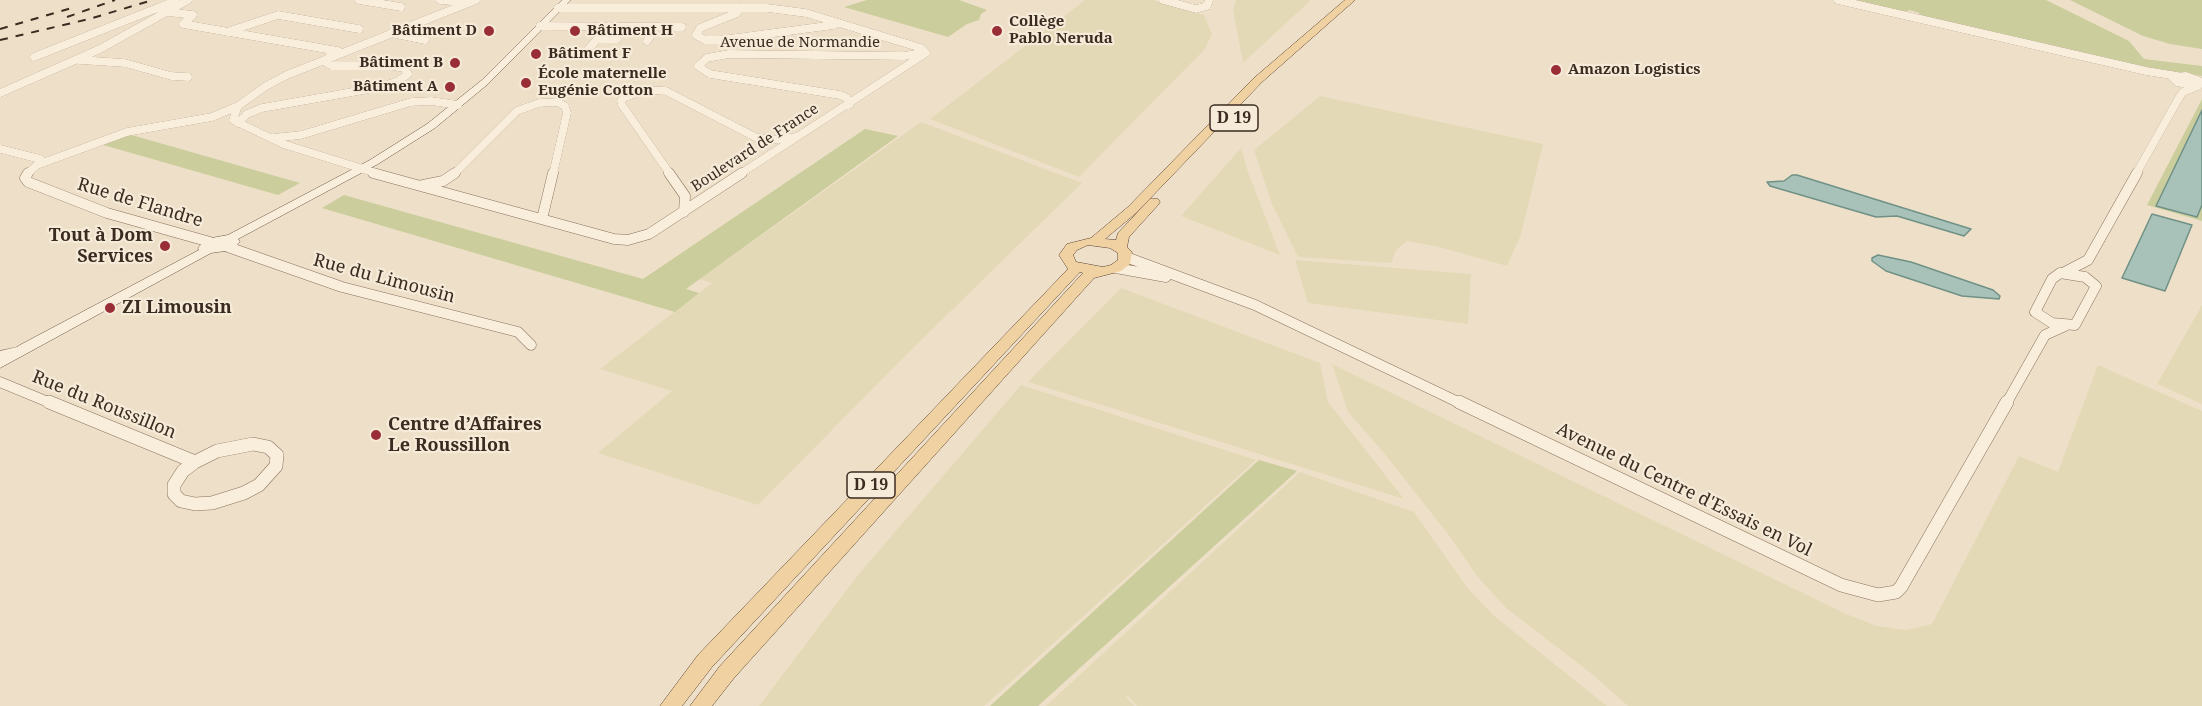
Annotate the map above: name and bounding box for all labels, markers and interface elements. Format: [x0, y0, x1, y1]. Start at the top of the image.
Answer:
place label: Collège Pablo Neruda [1009, 13, 1113, 48]
place label: Bâtiment D [392, 22, 477, 40]
place label: Bâtiment H [587, 22, 673, 40]
marker: Bâtiment D [482, 24, 496, 38]
marker: Bâtiment H [568, 24, 582, 38]
marker: Collège Pablo Neruda [990, 24, 1004, 38]
street label: Avenue de Normandie [720, 34, 880, 52]
place label: Bâtiment F [548, 45, 631, 63]
marker: Bâtiment F [529, 47, 543, 61]
place label: Bâtiment B [359, 54, 443, 72]
marker: Bâtiment B [448, 56, 462, 70]
place label: Amazon Logistics [1568, 61, 1701, 79]
marker: Amazon Logistics [1549, 63, 1563, 77]
place label: École maternelle Eugénie Cotton [538, 65, 667, 100]
marker: École maternelle Eugénie Cotton [519, 76, 533, 90]
place label: Bâtiment A [353, 78, 438, 96]
marker: Bâtiment A [443, 80, 457, 94]
street label: Boulevard de France [688, 100, 822, 196]
road number: D 19 [1210, 105, 1258, 131]
street label: Rue de Flandre [75, 174, 205, 232]
place label: Tout à Dom Services [49, 225, 153, 268]
marker: Tout à Dom Services [158, 239, 172, 253]
street label: Rue du Limousin [311, 250, 457, 308]
place label: ZI Limousin [122, 297, 232, 319]
marker: ZI Limousin [103, 301, 117, 315]
street label: Rue du Roussillon [29, 366, 179, 444]
place label: Centre d’Affaires Le Roussillon [388, 414, 542, 456]
street label: Avenue du Centre d'Essais en Vol [1553, 419, 1815, 561]
marker: Centre d’Affaires Le Roussillon [369, 428, 383, 442]
road number: D 19 [847, 472, 895, 498]

